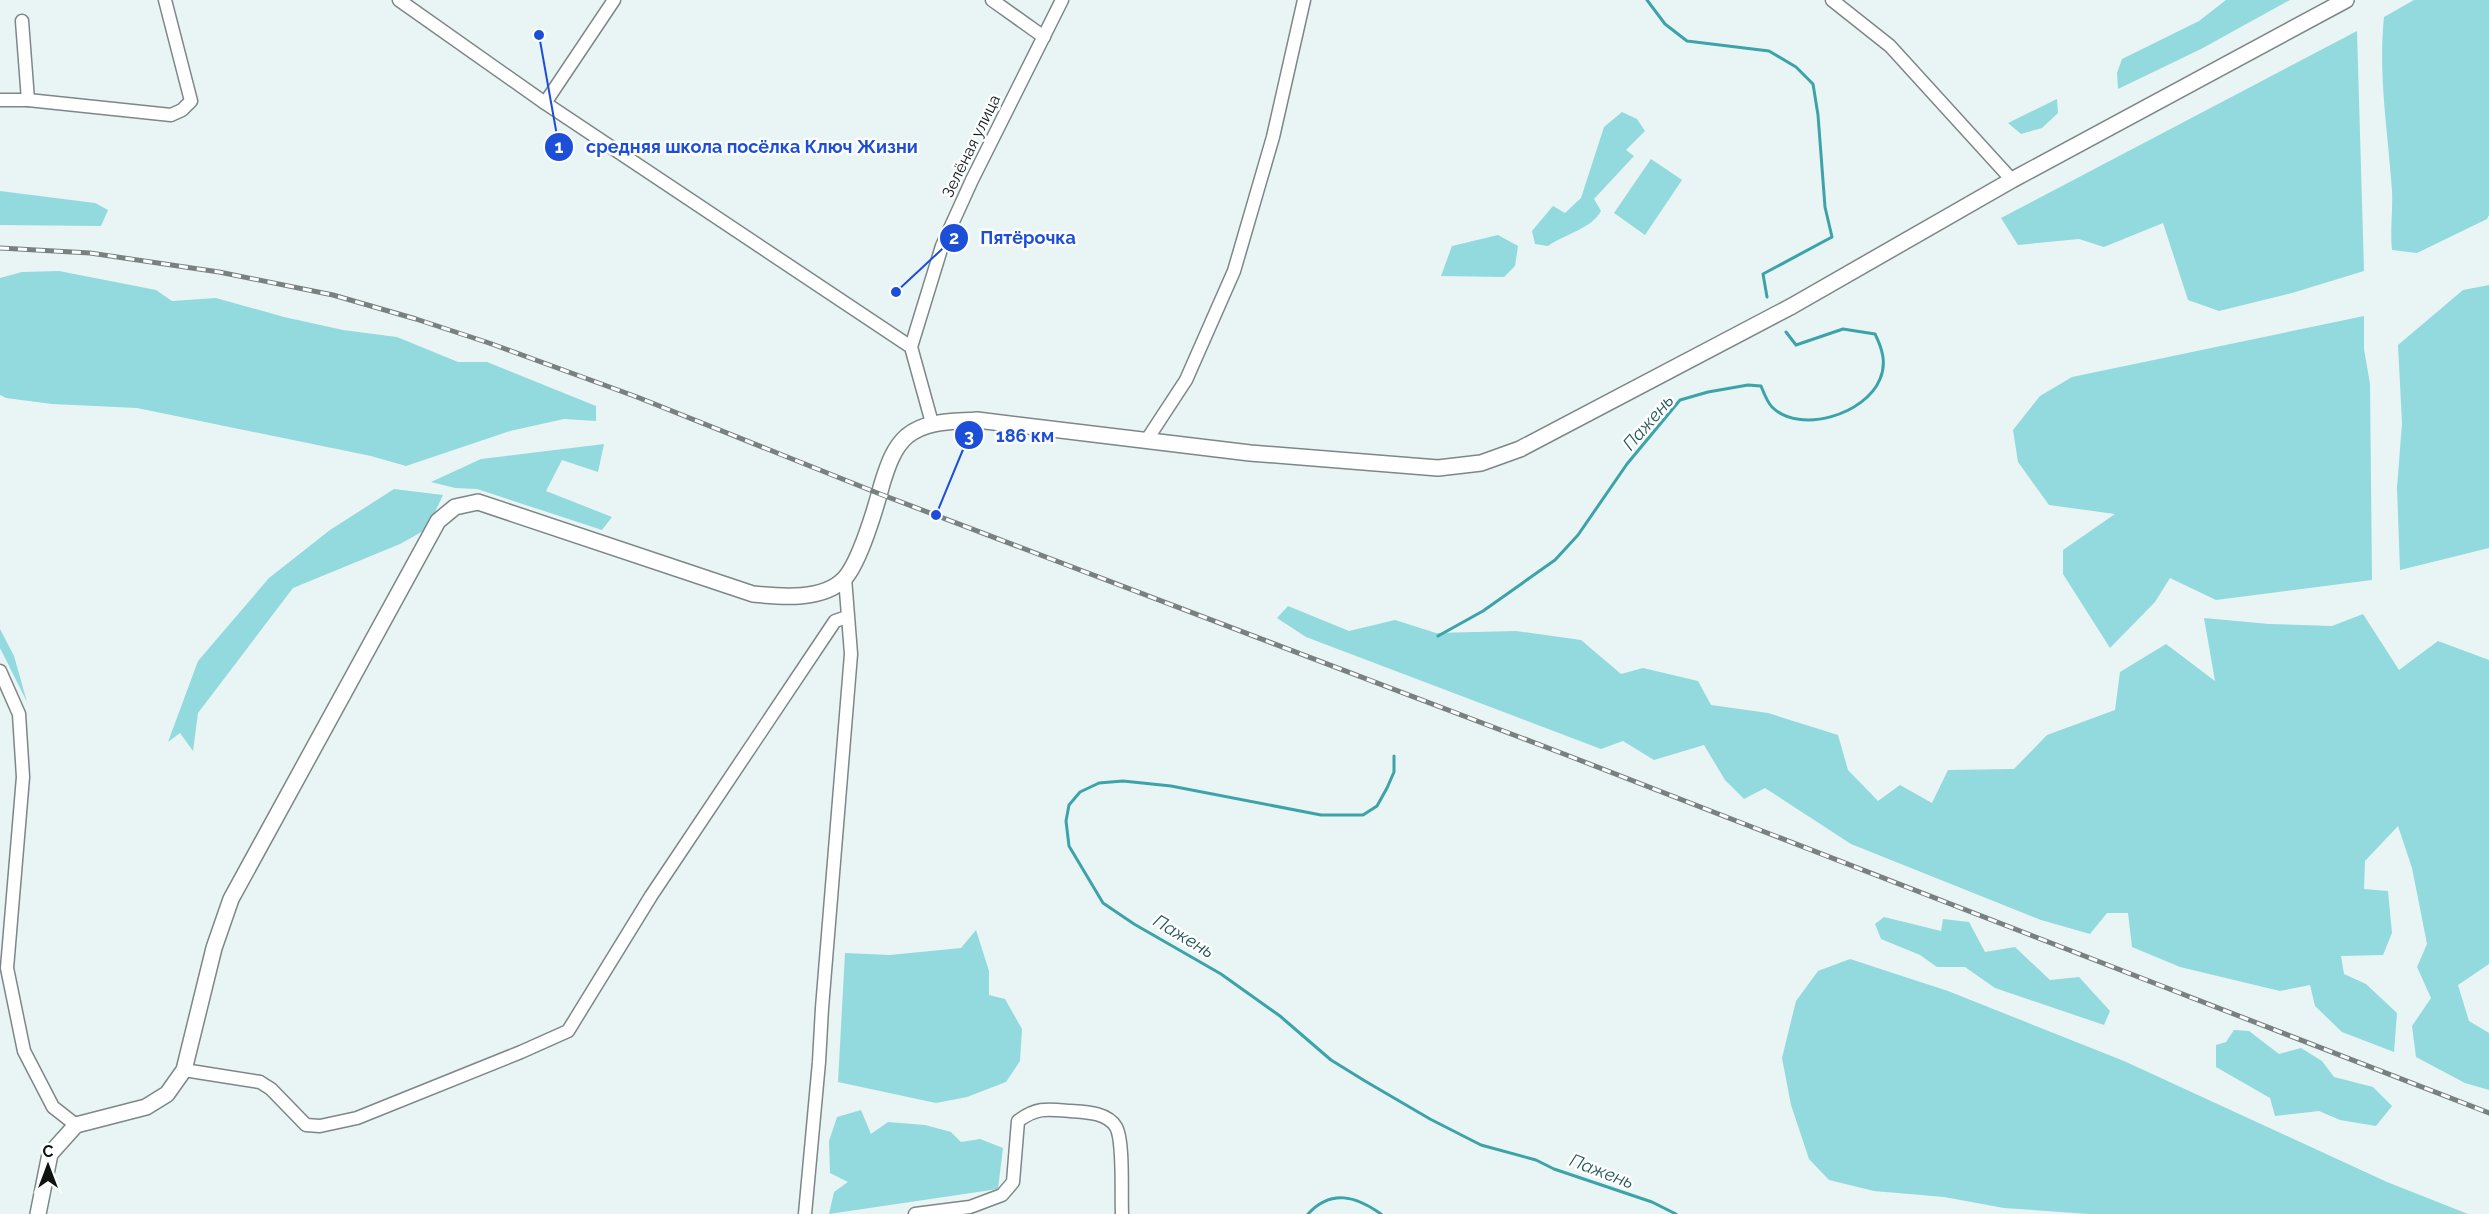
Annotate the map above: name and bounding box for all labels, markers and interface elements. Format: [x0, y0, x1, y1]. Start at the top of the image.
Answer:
street label: Зелёная улица [938, 92, 1004, 200]
callout: средняя школа посёлка Ключ Жизни [544, 129, 930, 165]
text: 1 [555, 136, 564, 157]
text: средняя школа посёлка Ключ Жизни [586, 136, 918, 157]
callout: Пятёрочка [939, 220, 1088, 256]
text: 2 [949, 227, 959, 248]
text: Пятёрочка [980, 227, 1076, 248]
water label: Пажень [1618, 390, 1678, 454]
callout: 186 км [954, 417, 1066, 453]
text: 3 [964, 425, 974, 446]
text: 186 км [996, 425, 1054, 446]
water label: Пажень [1150, 910, 1218, 962]
north arrow [18, 1136, 78, 1196]
text: С [43, 1142, 54, 1161]
water label: Пажень [1567, 1149, 1637, 1193]

